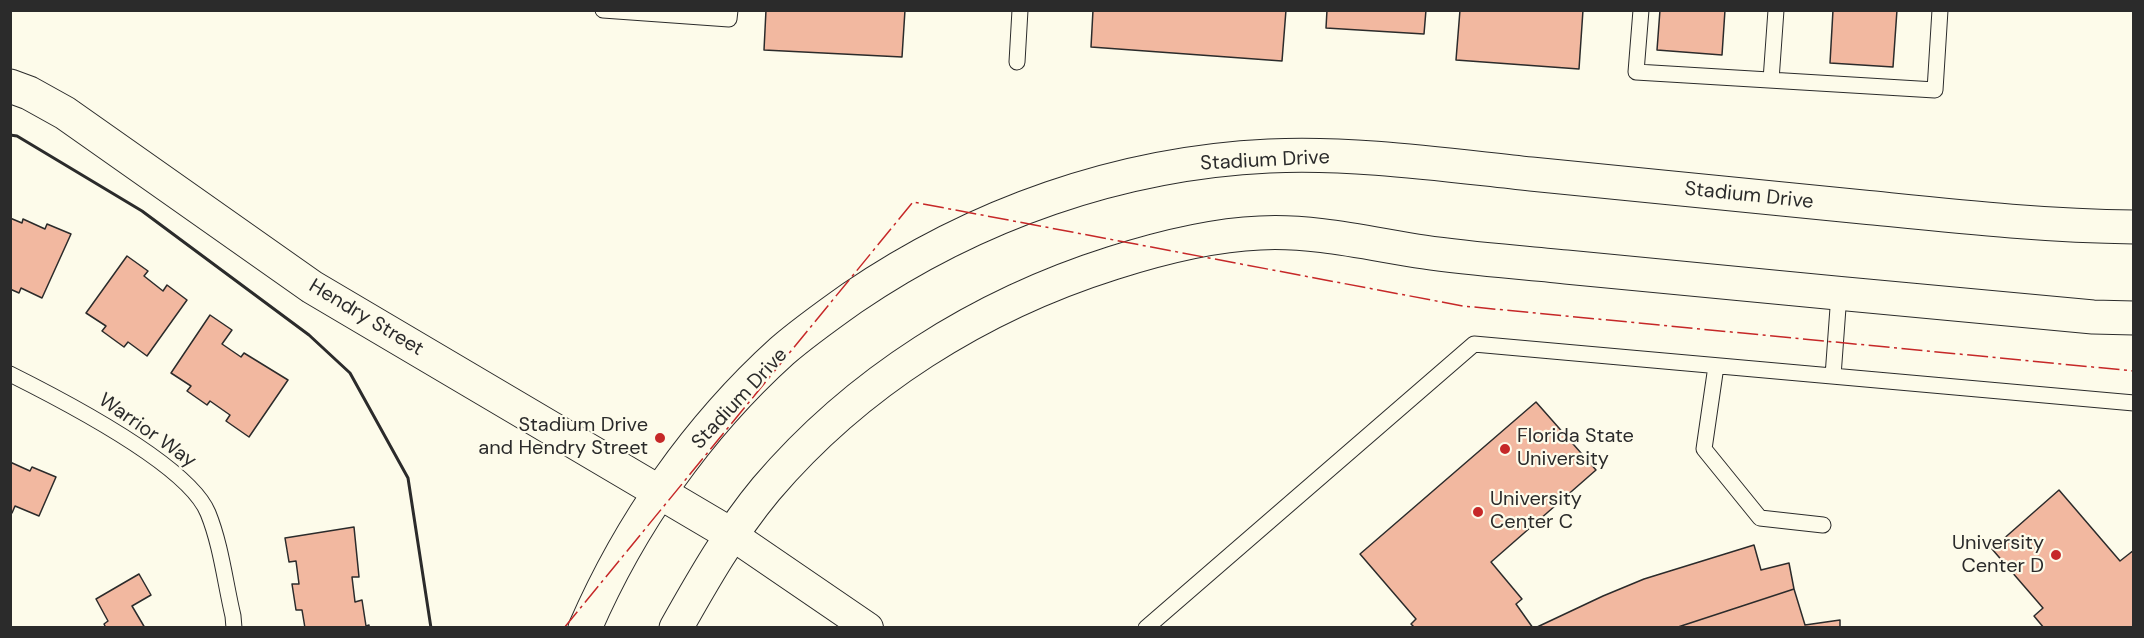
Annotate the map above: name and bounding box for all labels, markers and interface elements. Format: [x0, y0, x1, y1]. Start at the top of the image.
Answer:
street label: Stadium Drive [1200, 146, 1330, 176]
street label: Stadium Drive [1683, 177, 1815, 215]
street label: Hendry Street [304, 274, 428, 362]
street label: Stadium Drive [687, 343, 793, 455]
street label: Warrior Way [94, 389, 200, 473]
place label: Stadium Drive and Hendry Street [478, 414, 648, 461]
place label: Florida State University [1517, 425, 1634, 472]
marker: Stadium Drive and Hendry Street [653, 431, 667, 445]
marker: Florida State University [1498, 442, 1512, 456]
place label: University Center C [1490, 488, 1582, 535]
marker: University Center C [1471, 505, 1485, 519]
place label: University Center D [1952, 532, 2044, 579]
marker: University Center D [2049, 548, 2063, 562]

